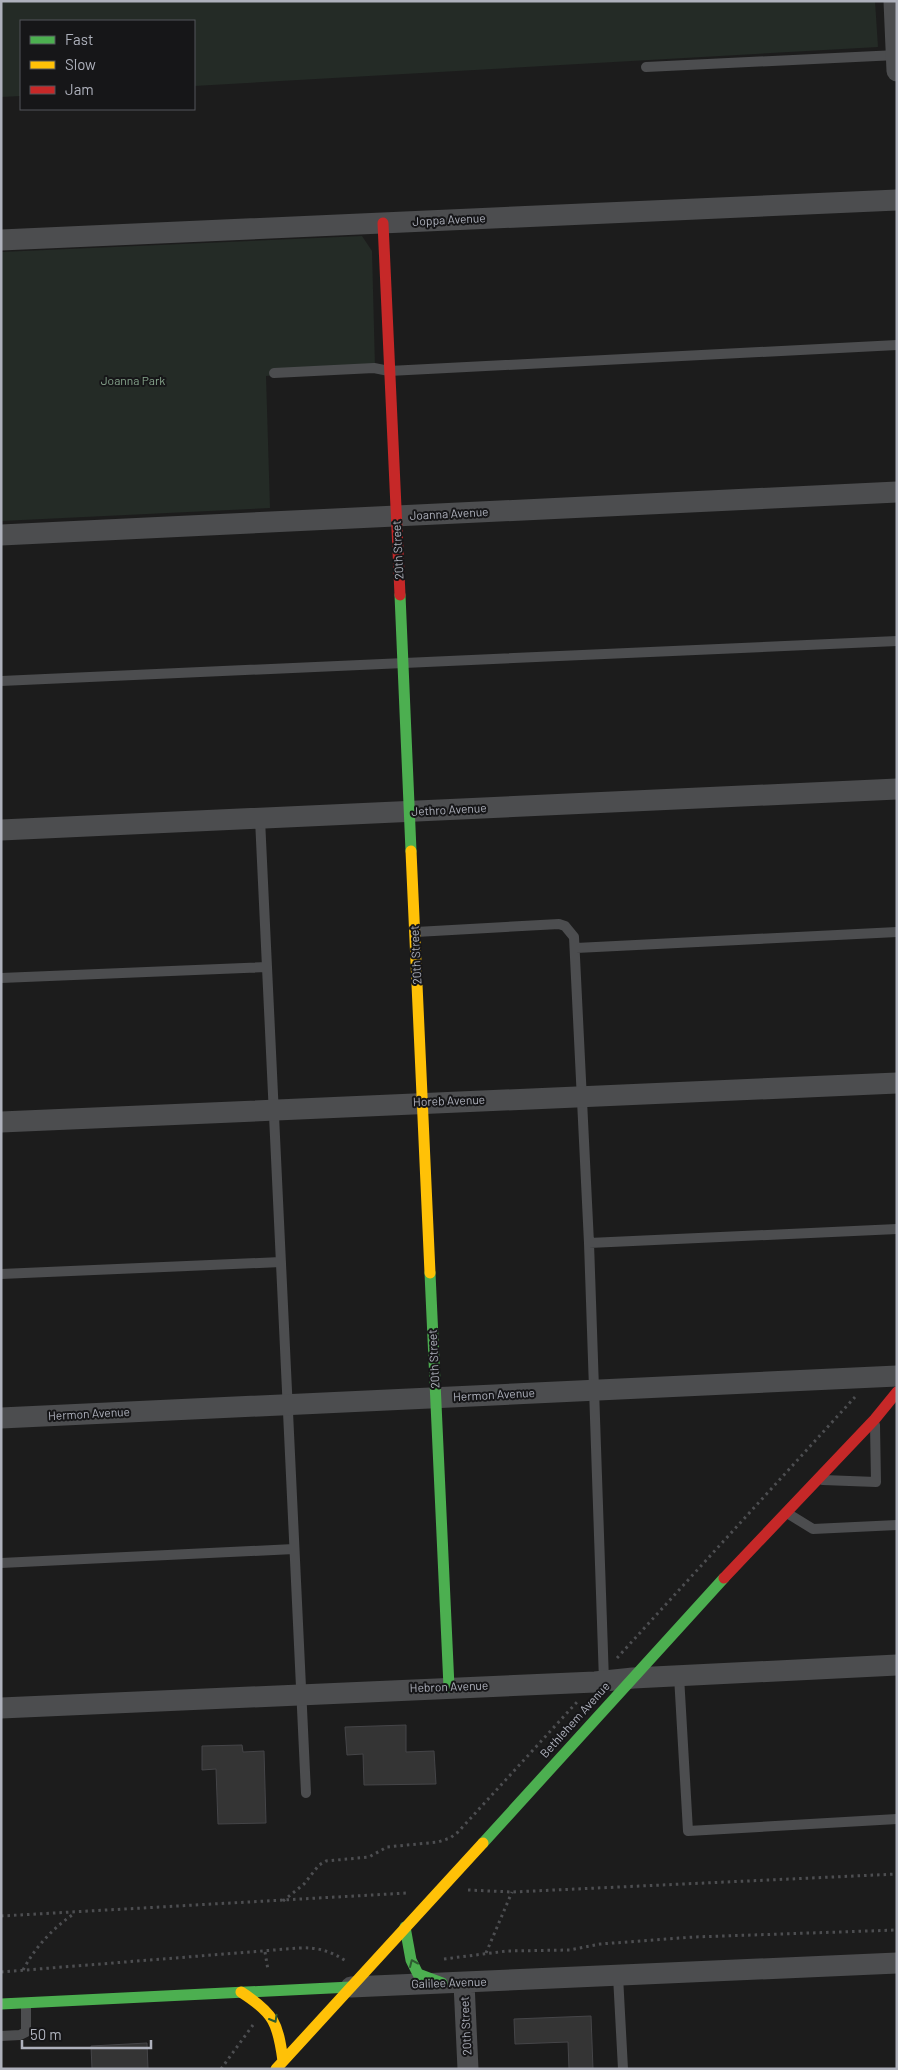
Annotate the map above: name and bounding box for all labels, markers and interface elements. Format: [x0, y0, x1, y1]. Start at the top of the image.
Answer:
legend [20, 20, 195, 110]
text: Fast [65, 30, 93, 48]
text: Slow [65, 55, 96, 73]
text: Jam [65, 80, 94, 98]
street label: Joppa Avenue [412, 210, 486, 228]
park label: Joanna Park [101, 373, 165, 387]
street label: Joanna Avenue [409, 504, 489, 522]
street label: 20th Street [388, 520, 406, 580]
street label: Jethro Avenue [411, 800, 487, 818]
street label: 20th Street [406, 925, 424, 985]
street label: Horeb Avenue [413, 1092, 485, 1108]
street label: 20th Street [424, 1329, 442, 1389]
street label: Hermon Avenue [453, 1385, 535, 1403]
street label: Hermon Avenue [48, 1404, 130, 1422]
street label: Hebron Avenue [409, 1678, 489, 1694]
street label: Bethlehem Avenue [537, 1679, 612, 1760]
one-way arrow [409, 1959, 419, 1968]
street label: Galilee Avenue [411, 1974, 487, 1990]
street label: 20th Street [456, 1996, 474, 2056]
one-way arrow [268, 2014, 278, 2023]
scale bar [22, 2018, 151, 2050]
text: 50 m [30, 2025, 62, 2043]

